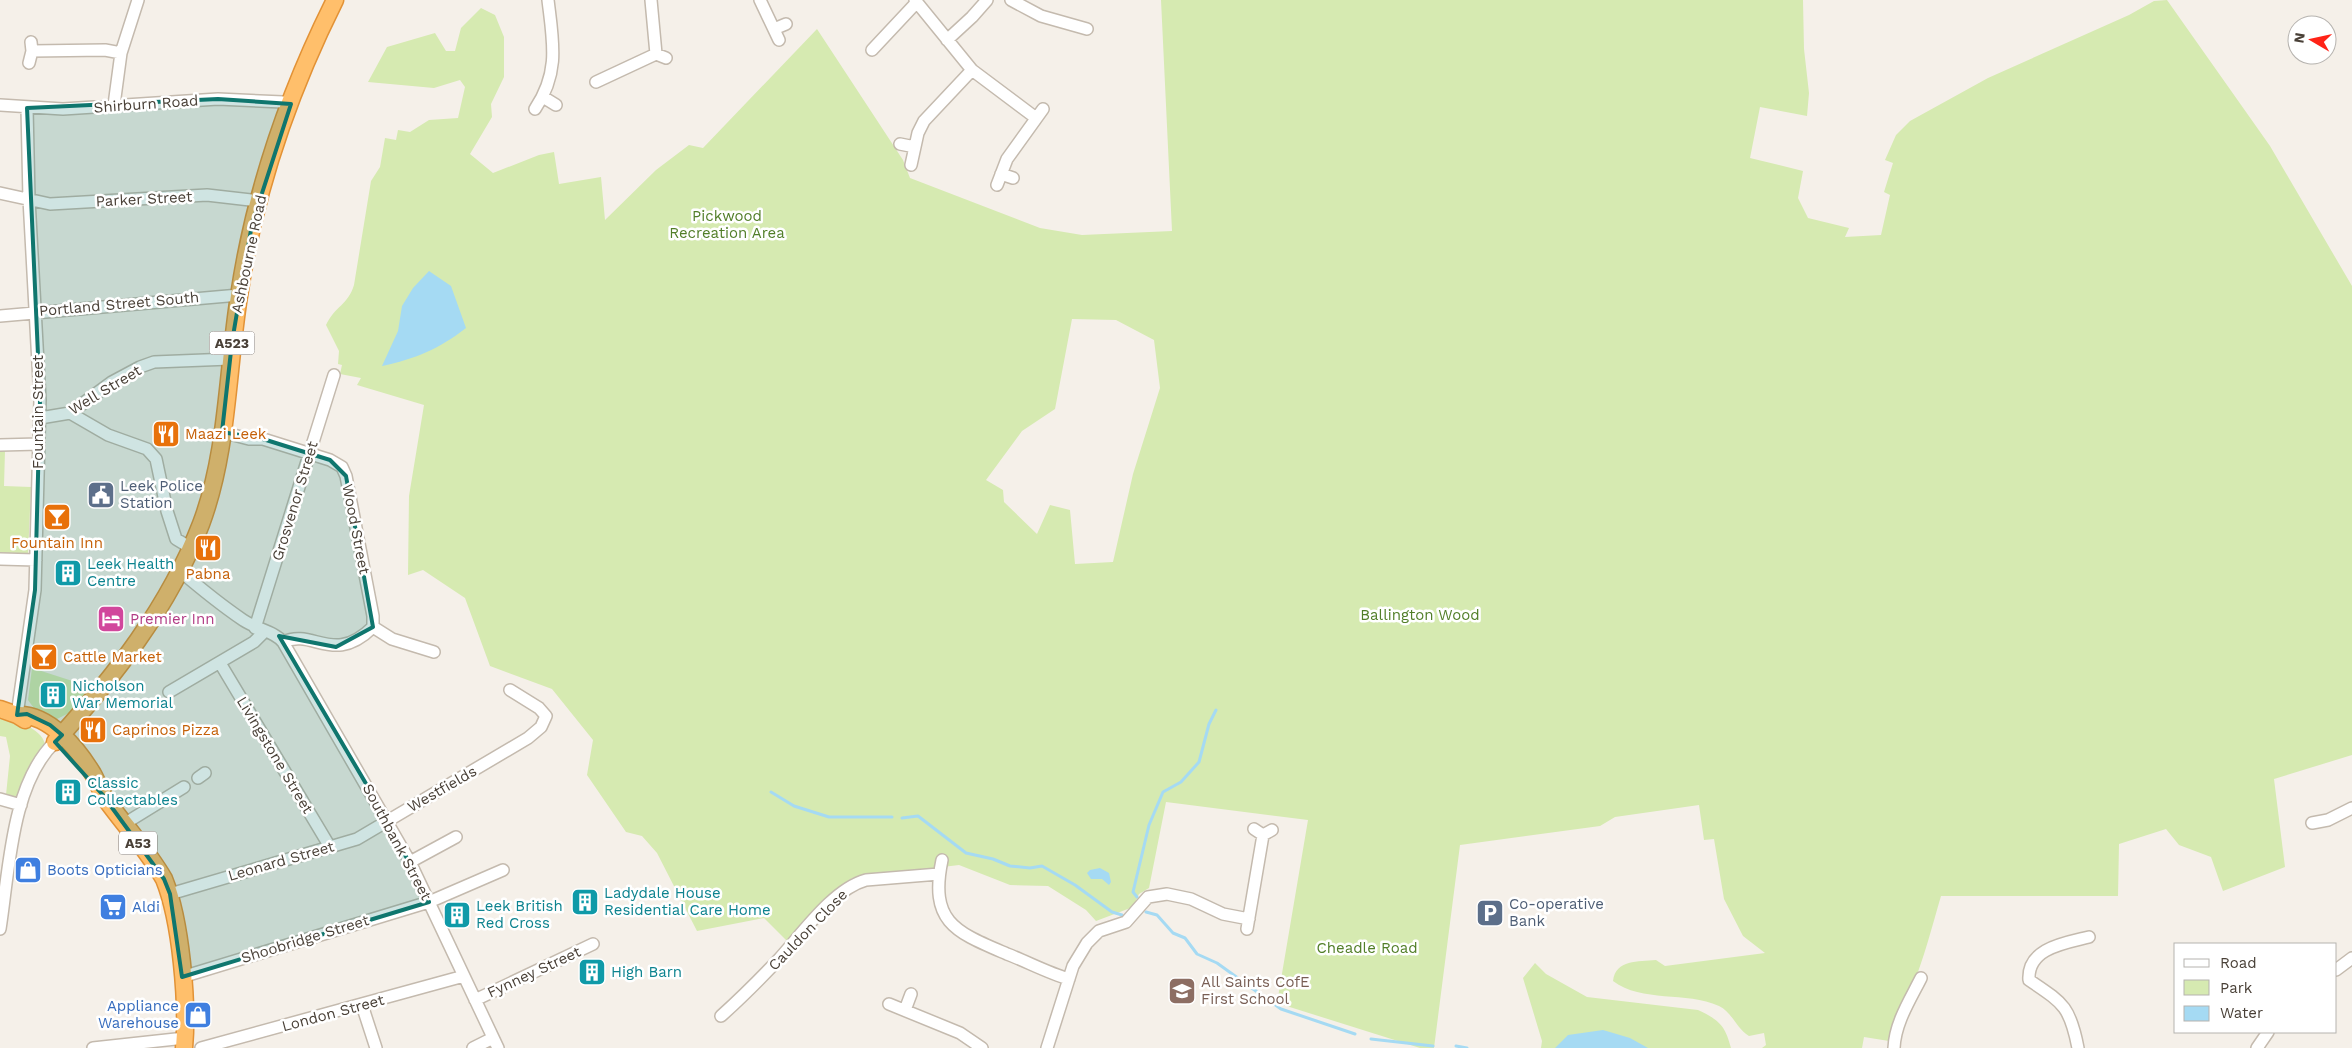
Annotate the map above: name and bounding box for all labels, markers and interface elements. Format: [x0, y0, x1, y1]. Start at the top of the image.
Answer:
north arrow [2287, 15, 2337, 65]
text: N [2290, 32, 2308, 44]
street label: Shirburn Road [93, 91, 199, 117]
street label: Parker Street [95, 187, 193, 211]
street label: Ashbourne Road [228, 193, 270, 315]
park label: Pickwood Recreation Area [669, 207, 785, 242]
street label: Portland Street South [38, 288, 200, 320]
road number: A523 [210, 332, 254, 354]
street label: Fountain Street [29, 354, 47, 469]
street label: Well Street [65, 361, 145, 419]
restaurant icon: Maazi Leek [151, 419, 181, 449]
place label: Maazi Leek [185, 425, 267, 443]
street label: Grosvenor Street [268, 438, 322, 563]
place label: Leek Police Station [120, 477, 203, 512]
public building icon: Leek Police Station [86, 480, 116, 510]
street label: Wood Street [338, 482, 374, 576]
bar icon: Fountain Inn [42, 502, 72, 532]
restaurant icon: Pabna [193, 533, 223, 563]
place label: Fountain Inn [11, 534, 103, 552]
place label: Leek Health Centre [87, 555, 174, 590]
building icon: Leek Health Centre [53, 558, 83, 588]
place label: Pabna [186, 565, 231, 583]
hotel icon: Premier Inn [96, 604, 126, 634]
park label: Ballington Wood [1360, 606, 1480, 624]
place label: Premier Inn [130, 610, 214, 628]
bar icon: Cattle Market [29, 642, 59, 672]
place label: Cattle Market [63, 648, 162, 666]
place label: Nicholson War Memorial [72, 677, 173, 712]
building icon: Nicholson War Memorial [38, 680, 68, 710]
street label: Livingstone Street [233, 693, 317, 817]
restaurant icon: Caprinos Pizza [78, 715, 108, 745]
place label: Caprinos Pizza [112, 721, 220, 739]
street label: Westfields [404, 762, 480, 816]
place label: Classic Collectables [87, 774, 178, 809]
building icon: Classic Collectables [53, 777, 83, 807]
street label: Southbank Street [359, 781, 436, 904]
road number: A53 [119, 831, 157, 854]
street label: Leonard Street [226, 837, 337, 885]
shop icon: Boots Opticians [13, 855, 43, 885]
place label: Boots Opticians [47, 861, 163, 879]
place label: Ladydale House Residential Care Home [604, 884, 771, 919]
street label: Cauldon Close [765, 886, 851, 974]
building icon: Ladydale House Residential Care Home [570, 887, 600, 917]
supermarket icon: Aldi [98, 892, 128, 922]
place label: Co-operative Bank [1509, 895, 1604, 930]
place label: Leek British Red Cross [476, 897, 563, 932]
place label: Aldi [132, 898, 160, 916]
parking icon: Co-operative Bank [1475, 898, 1505, 928]
building icon: Leek British Red Cross [442, 900, 472, 930]
street label: Shoobridge Street [239, 911, 372, 967]
park label: Cheadle Road [1316, 939, 1418, 957]
street label: Fynney Street [484, 942, 584, 1002]
legend [2174, 943, 2337, 1033]
text: Road [2220, 954, 2257, 972]
building icon: High Barn [577, 957, 607, 987]
place label: High Barn [611, 963, 682, 981]
place label: All Saints CofE First School [1201, 973, 1310, 1008]
school or university icon: All Saints CofE First School [1167, 976, 1197, 1006]
text: Park [2220, 979, 2253, 997]
street label: London Street [280, 991, 387, 1035]
place label: Appliance Warehouse [98, 997, 179, 1032]
shop icon: Appliance Warehouse [183, 1000, 213, 1030]
text: Water [2220, 1004, 2263, 1022]

